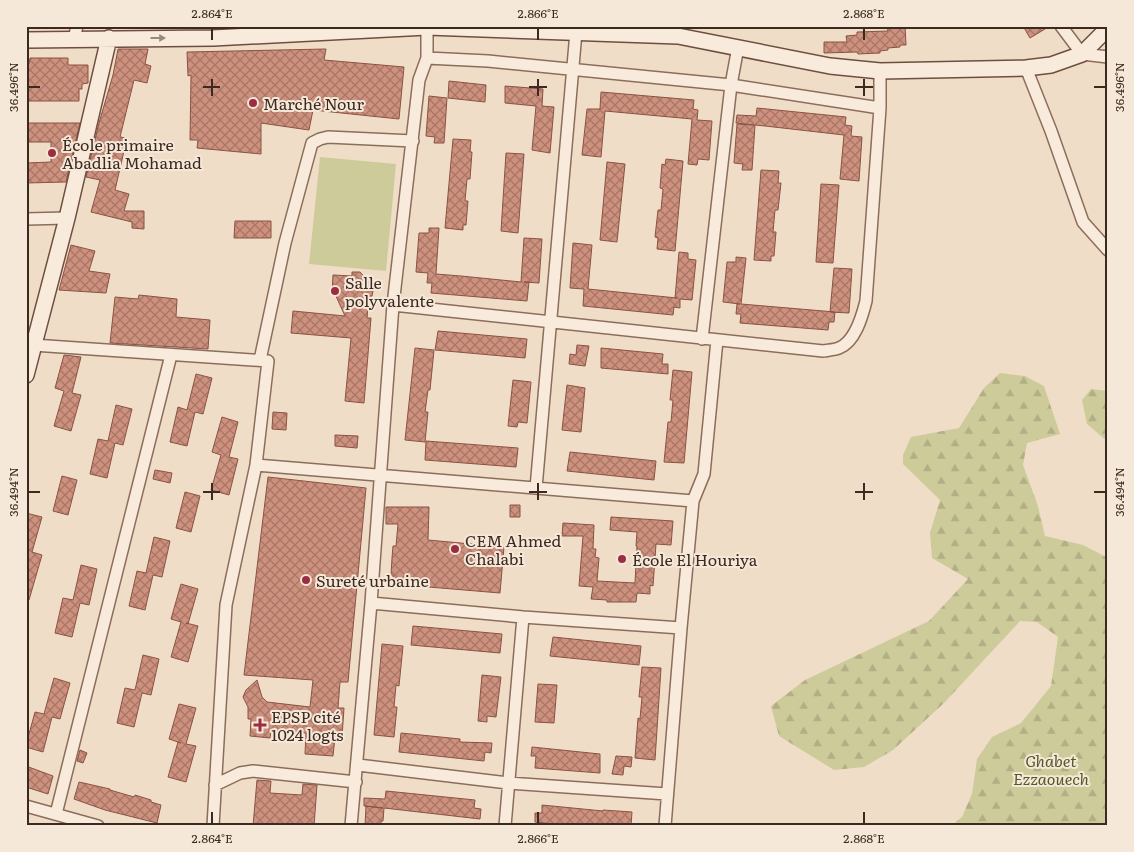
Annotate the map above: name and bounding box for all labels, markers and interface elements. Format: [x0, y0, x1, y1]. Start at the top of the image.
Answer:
text: 2.864°E [191, 4, 233, 22]
text: 2.866°E [517, 4, 559, 22]
text: 2.868°E [843, 4, 885, 22]
one-way arrow [150, 34, 166, 42]
text: 36.496°N [4, 62, 22, 112]
text: 36.496°N [1110, 62, 1128, 112]
place label: Marché Nour [263, 91, 364, 115]
marker: Marché Nour [247, 97, 259, 109]
place label: École primaire Abadlia Mohamad [62, 132, 202, 174]
marker: École primaire Abadlia Mohamad [46, 147, 58, 159]
place label: Salle polyvalente [345, 270, 434, 312]
marker: Salle polyvalente [329, 285, 341, 297]
text: 36.494°N [4, 467, 22, 517]
text: 36.494°N [1110, 467, 1128, 517]
place label: CEM Ahmed Chalabi [465, 528, 562, 570]
marker: CEM Ahmed Chalabi [449, 543, 461, 555]
place label: École El Houriya [632, 547, 758, 571]
marker: École El Houriya [616, 553, 628, 565]
place label: Sureté urbaine [316, 568, 429, 592]
marker: Sureté urbaine [300, 574, 312, 586]
place label: EPSP cité 1024 logts [271, 704, 344, 746]
marker: EPSP cité 1024 logts [253, 718, 267, 732]
park label: Ghabet Ezzaouech [1013, 748, 1090, 790]
text: 2.864°E [191, 829, 233, 847]
text: 2.866°E [517, 829, 559, 847]
text: 2.868°E [843, 829, 885, 847]

